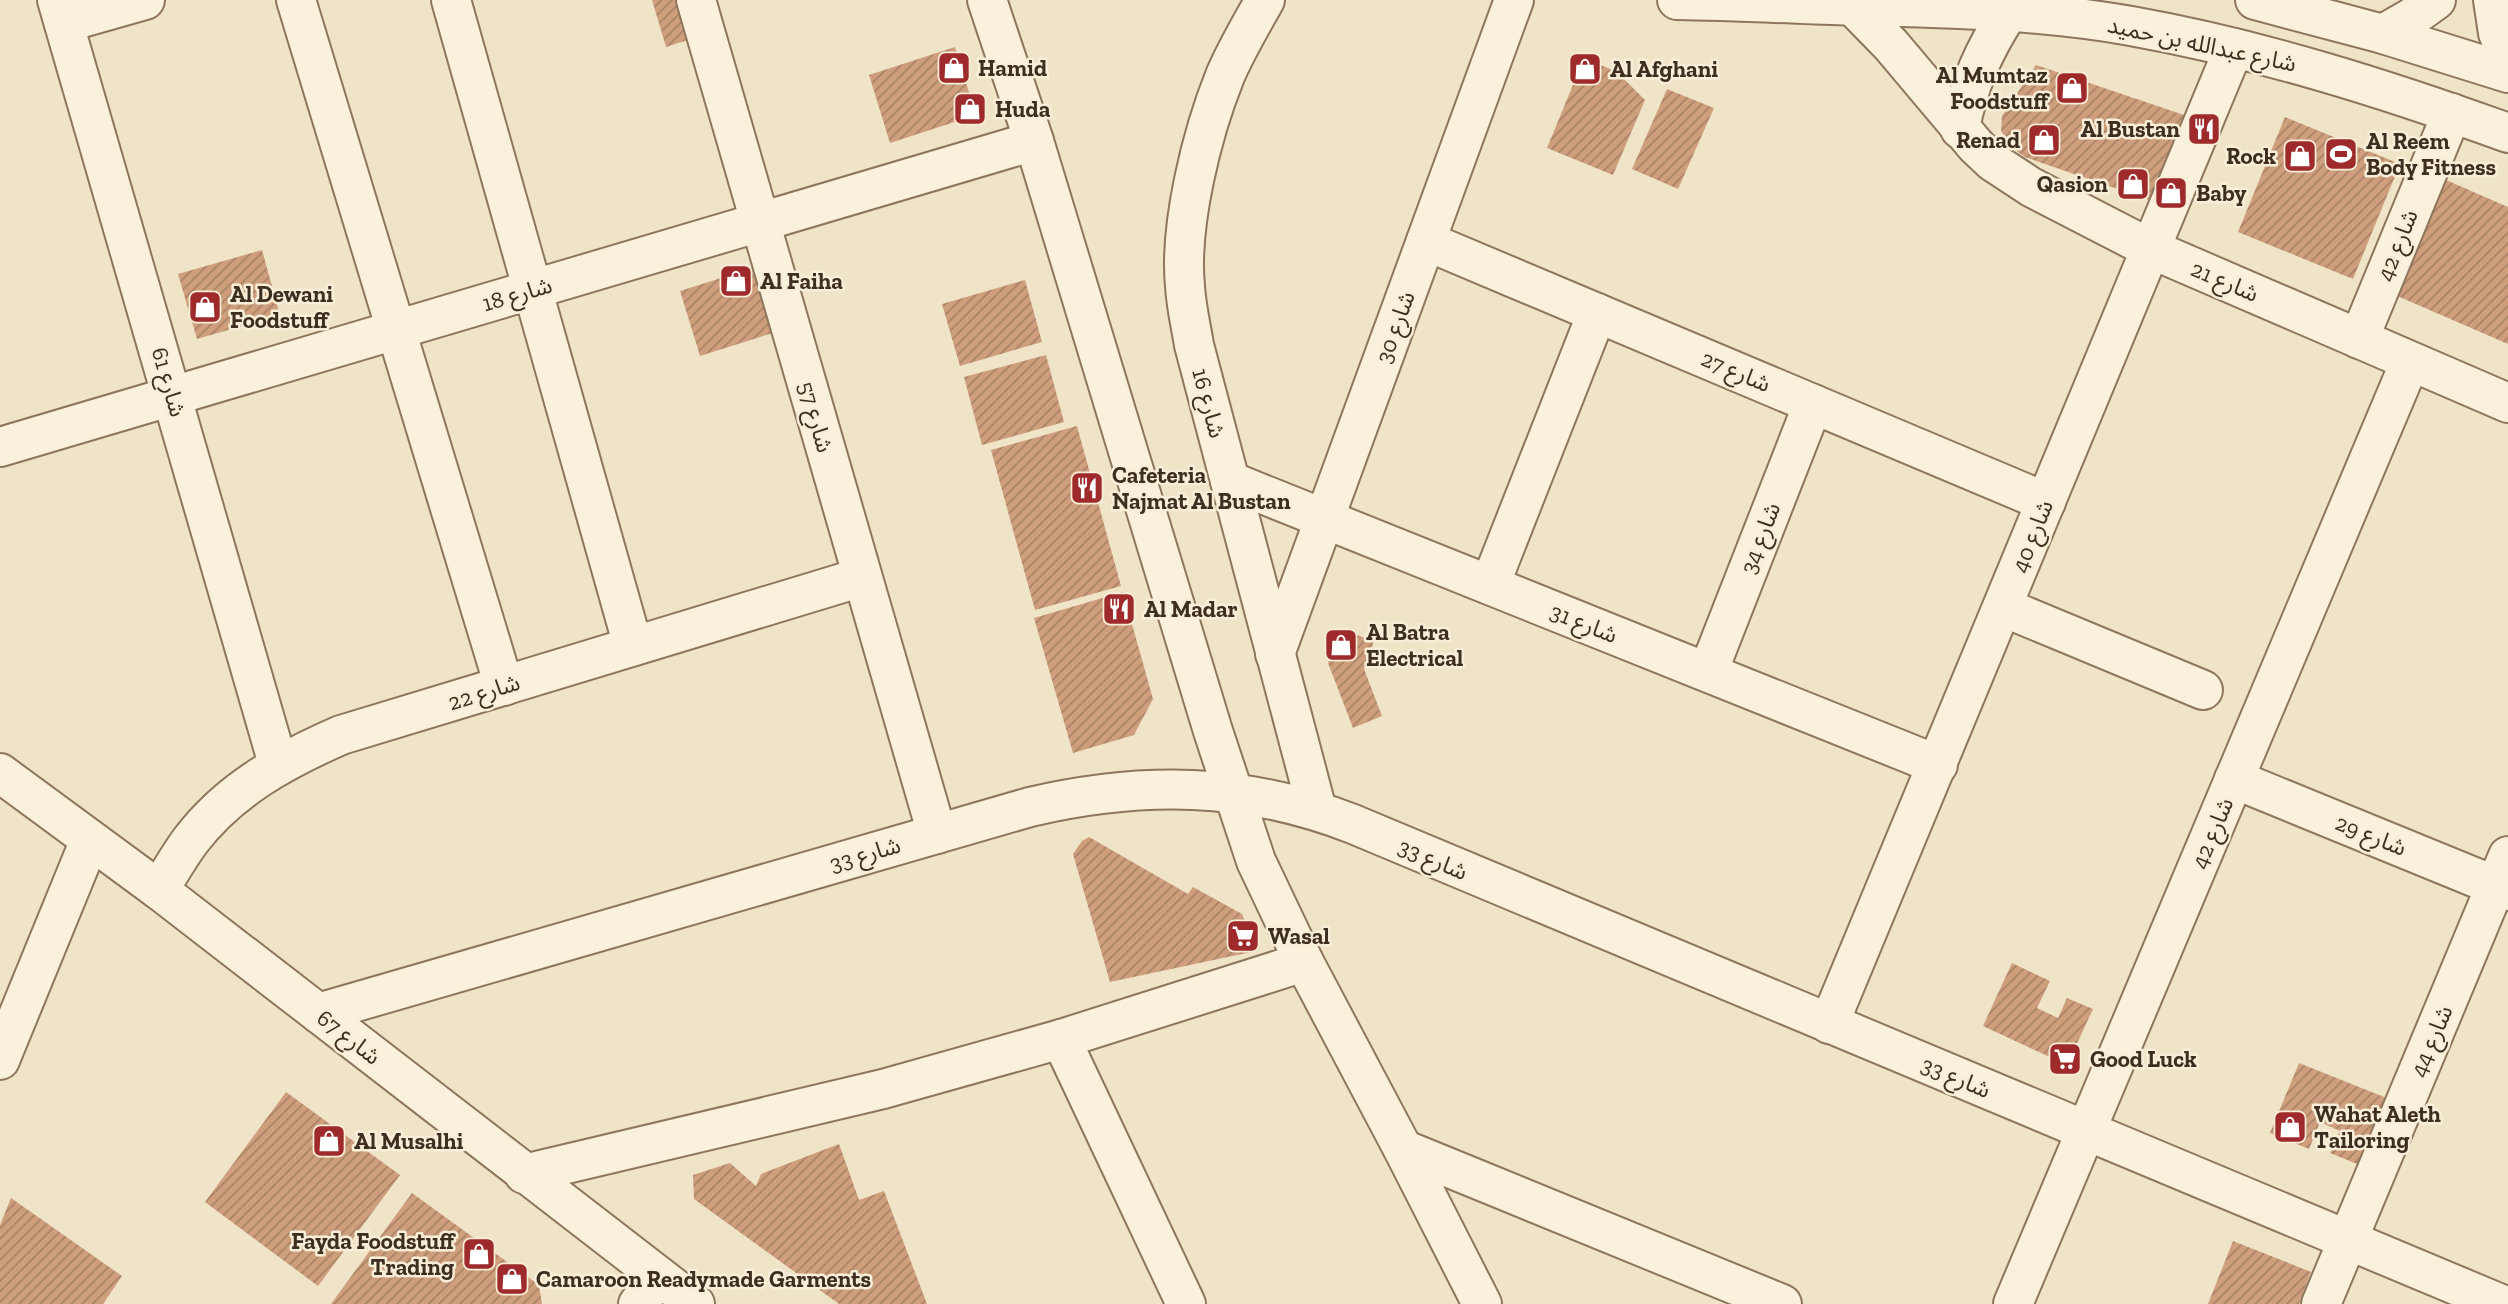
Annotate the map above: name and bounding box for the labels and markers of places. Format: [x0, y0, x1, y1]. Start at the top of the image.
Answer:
shop icon: Hamid [935, 49, 973, 87]
shop icon: Al Afghani [1566, 50, 1604, 88]
place label: Hamid [978, 54, 1047, 82]
place label: Al Afghani [1610, 55, 1718, 83]
place label: Al Mumtaz Foodstuff [1936, 61, 2050, 115]
shop icon: Al Mumtaz Foodstuff [2053, 69, 2091, 107]
shop icon: Huda [951, 90, 989, 128]
place label: Huda [995, 95, 1051, 123]
restaurant icon: Al Bustan [2185, 110, 2223, 148]
place label: Al Bustan [2081, 115, 2180, 143]
shop icon: Renad [2025, 121, 2063, 159]
place label: Renad [1956, 126, 2020, 154]
place label: Al Reem Body Fitness [2366, 127, 2496, 181]
sports icon: Al Reem Body Fitness [2322, 135, 2360, 173]
shop icon: Rock [2281, 137, 2319, 175]
place label: Rock [2226, 142, 2276, 170]
shop icon: Qasion [2114, 165, 2152, 203]
place label: Qasion [2037, 170, 2108, 198]
shop icon: Baby [2152, 174, 2190, 212]
place label: Baby [2196, 179, 2247, 207]
shop icon: Al Faiha [717, 262, 755, 300]
place label: Al Faiha [760, 267, 843, 295]
place label: Al Dewani Foodstuff [230, 280, 333, 334]
shop icon: Al Dewani Foodstuff [186, 288, 224, 326]
place label: Cafeteria Najmat Al Bustan [1112, 461, 1291, 515]
restaurant icon: Cafeteria Najmat Al Bustan [1068, 469, 1106, 507]
restaurant icon: Al Madar [1100, 590, 1138, 628]
place label: Al Madar [1144, 595, 1238, 623]
place label: Al Batra Electrical [1366, 618, 1464, 672]
shop icon: Al Batra Electrical [1322, 626, 1360, 664]
supermarket icon: Wasal [1224, 917, 1262, 955]
place label: Wasal [1268, 922, 1330, 950]
supermarket icon: Good Luck [2046, 1040, 2084, 1078]
place label: Good Luck [2090, 1045, 2197, 1073]
place label: Wahat Aleth Tailoring [2314, 1100, 2442, 1154]
shop icon: Wahat Aleth Tailoring [2271, 1108, 2309, 1146]
shop icon: Al Musalhi [310, 1122, 348, 1160]
place label: Al Musalhi [354, 1127, 463, 1155]
place label: Fayda Foodstuff Trading [291, 1227, 456, 1281]
shop icon: Fayda Foodstuff Trading [460, 1235, 498, 1273]
shop icon: Camaroon Readymade Garments [493, 1260, 531, 1298]
place label: Camaroon Readymade Garments [536, 1265, 871, 1293]

